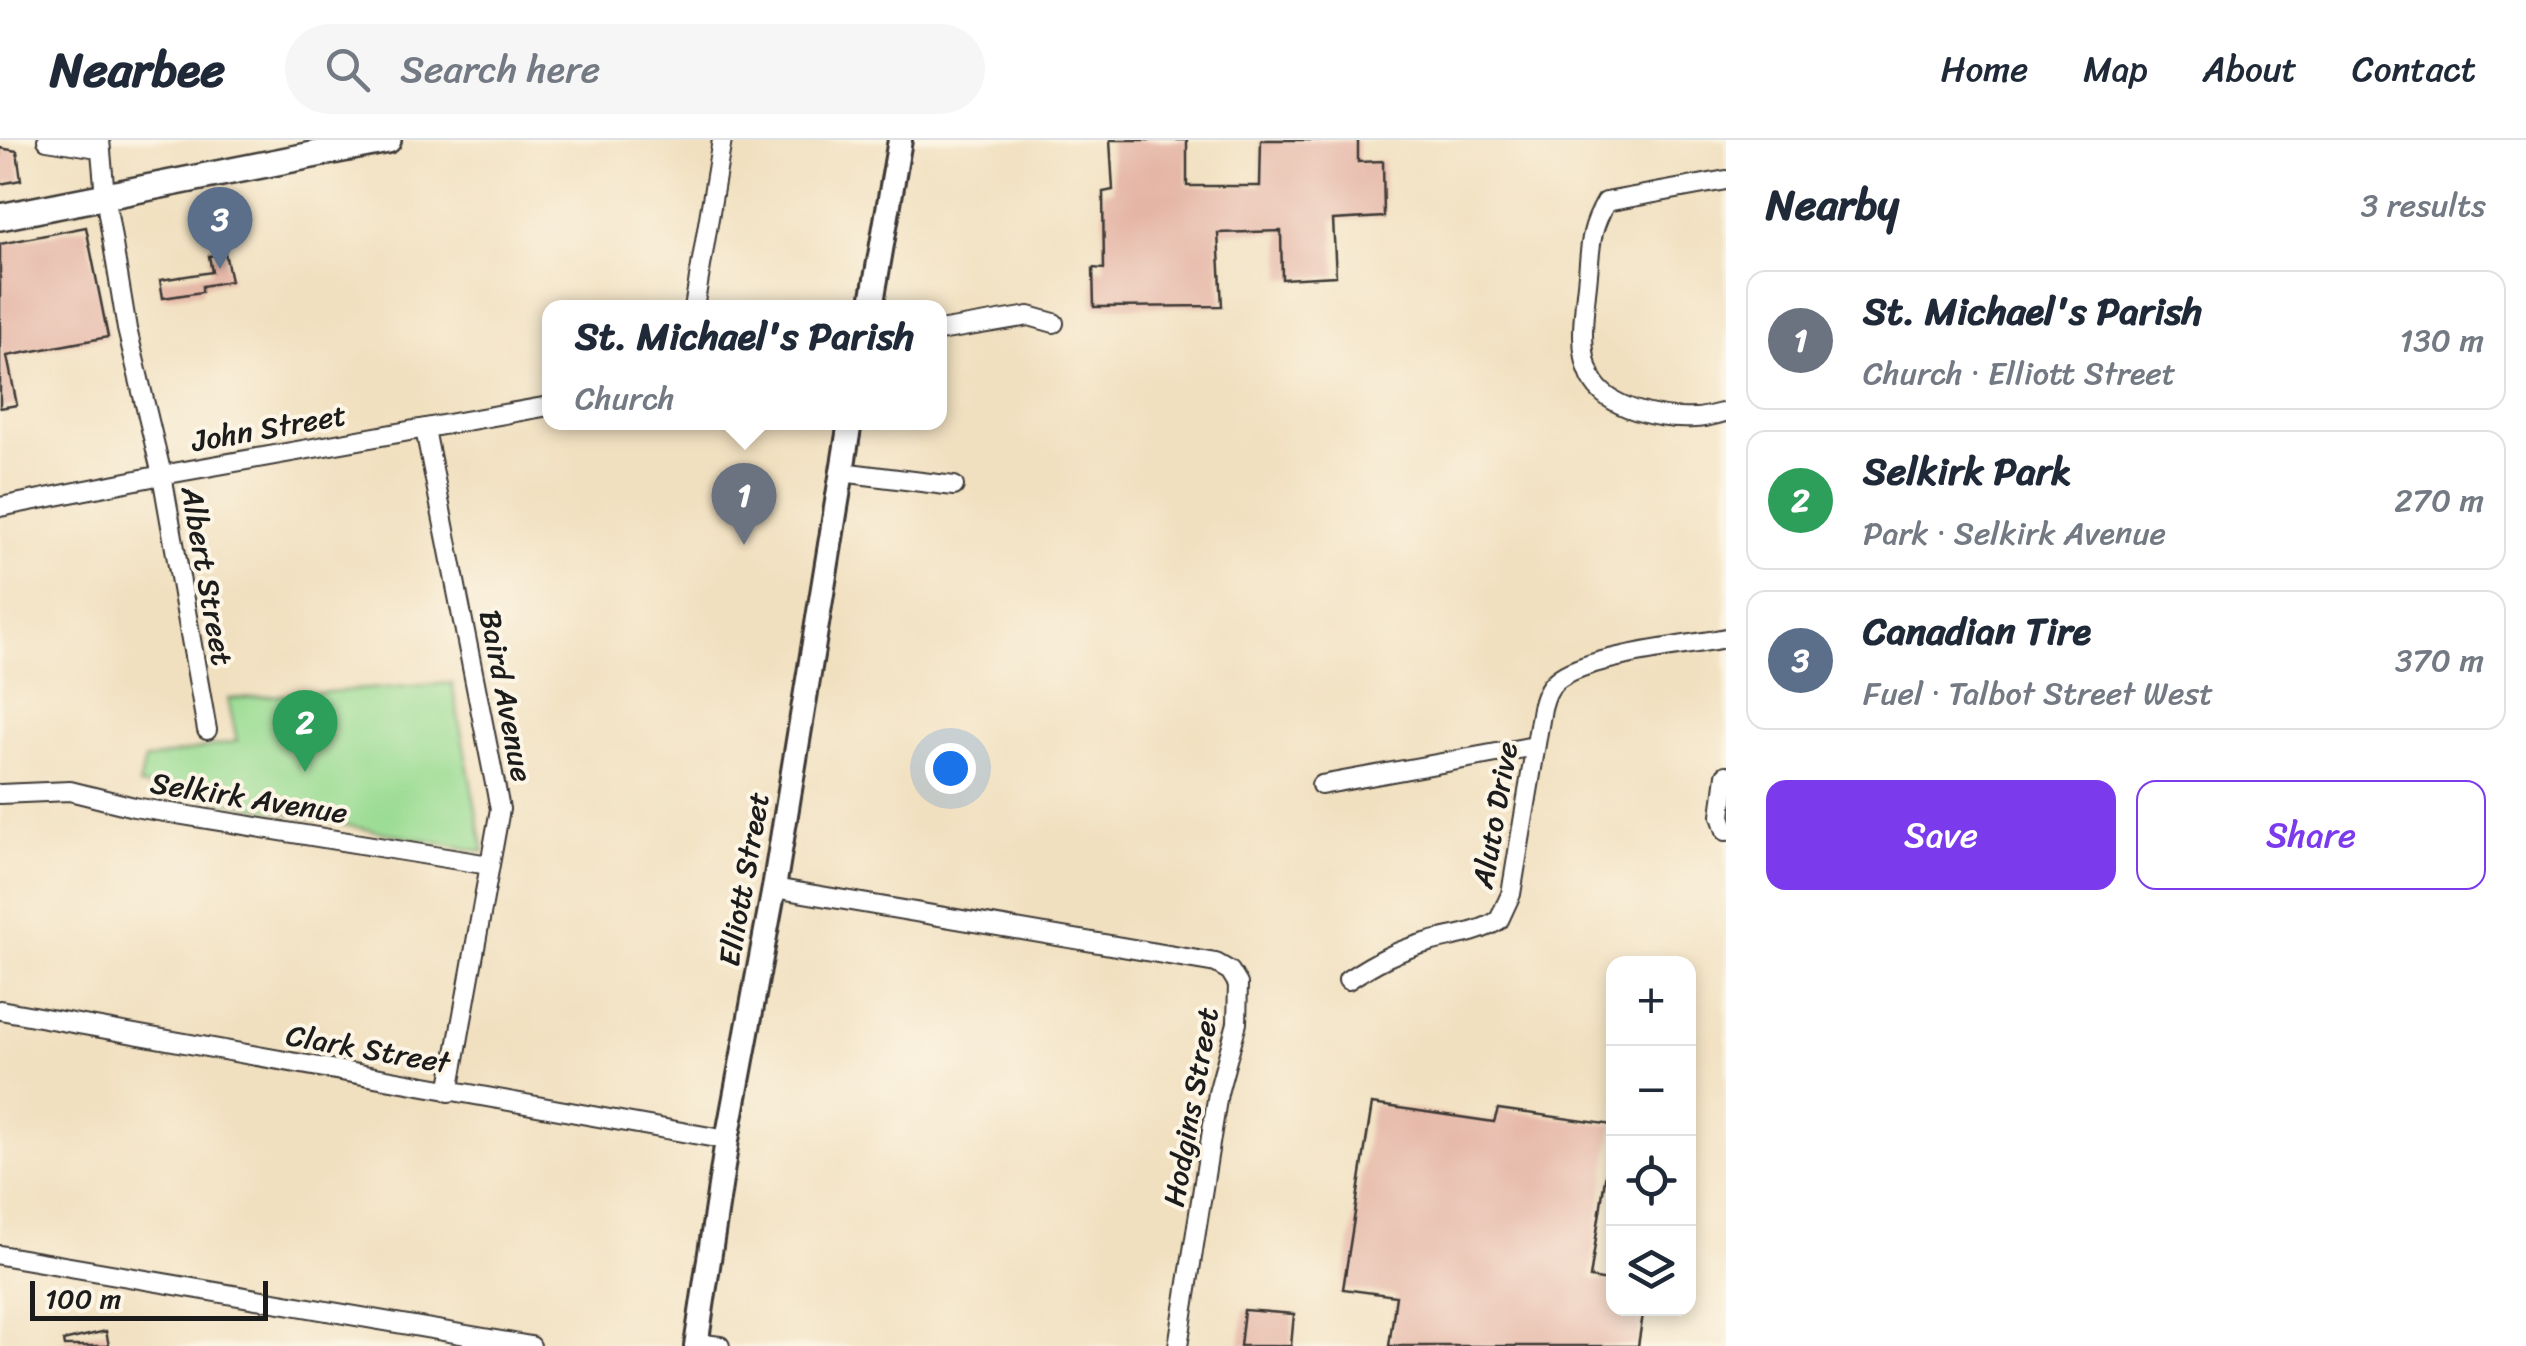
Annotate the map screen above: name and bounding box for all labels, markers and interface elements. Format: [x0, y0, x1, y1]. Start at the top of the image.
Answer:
search box [285, 24, 985, 114]
text: Nearbee [50, 27, 225, 112]
text: Search here [400, 36, 600, 103]
text: Home [1941, 38, 2028, 100]
text: Map [2083, 38, 2148, 100]
text: About [2203, 38, 2297, 100]
text: Contact [2352, 38, 2476, 100]
icon: search [320, 42, 375, 97]
text: Nearby [1766, 168, 1899, 242]
text: 3 results [2361, 177, 2486, 234]
pin: 3 [188, 186, 252, 269]
text: St. Michael's Parish [1863, 278, 2202, 345]
popup [542, 300, 947, 430]
text: St. Michael's Parish [575, 303, 914, 370]
text: 1 [1794, 312, 1807, 369]
text: 130 m [2400, 312, 2484, 369]
text: Church · Elliott Street [1863, 345, 2176, 402]
text: Church [575, 370, 675, 427]
street label: John Street [186, 388, 351, 468]
text: Selkirk Park [1863, 438, 2071, 505]
pin: 1 [712, 462, 776, 545]
text: 2 [1791, 472, 1810, 529]
text: 270 m [2394, 472, 2484, 529]
street label: Albert Street [165, 481, 249, 670]
text: Park · Selkirk Avenue [1863, 505, 2166, 562]
text: Canadian Tire [1863, 598, 2091, 665]
street label: Baird Avenue [463, 605, 549, 787]
text: 3 [1792, 632, 1809, 689]
text: 370 m [2395, 632, 2484, 689]
text: Fuel · Talbot Street West [1863, 665, 2213, 722]
pin: 2 [272, 690, 338, 772]
street label: Aluto Drive [1455, 737, 1534, 894]
your location [925, 743, 976, 794]
street label: Selkirk Avenue [147, 756, 351, 840]
button: Save [1766, 780, 2116, 890]
button: Share [2136, 780, 2486, 890]
street label: Elliott Street [702, 788, 786, 970]
map controls [1606, 956, 1696, 1316]
button: + [1606, 956, 1696, 1046]
street label: Hodgins Street [1147, 1003, 1235, 1211]
street label: Clark Street [282, 1008, 456, 1090]
button: − [1606, 1046, 1696, 1136]
button: locate [1606, 1136, 1696, 1226]
button: layers [1606, 1226, 1696, 1316]
text: 100 m [45, 1274, 121, 1323]
scale bar [30, 1276, 268, 1320]

